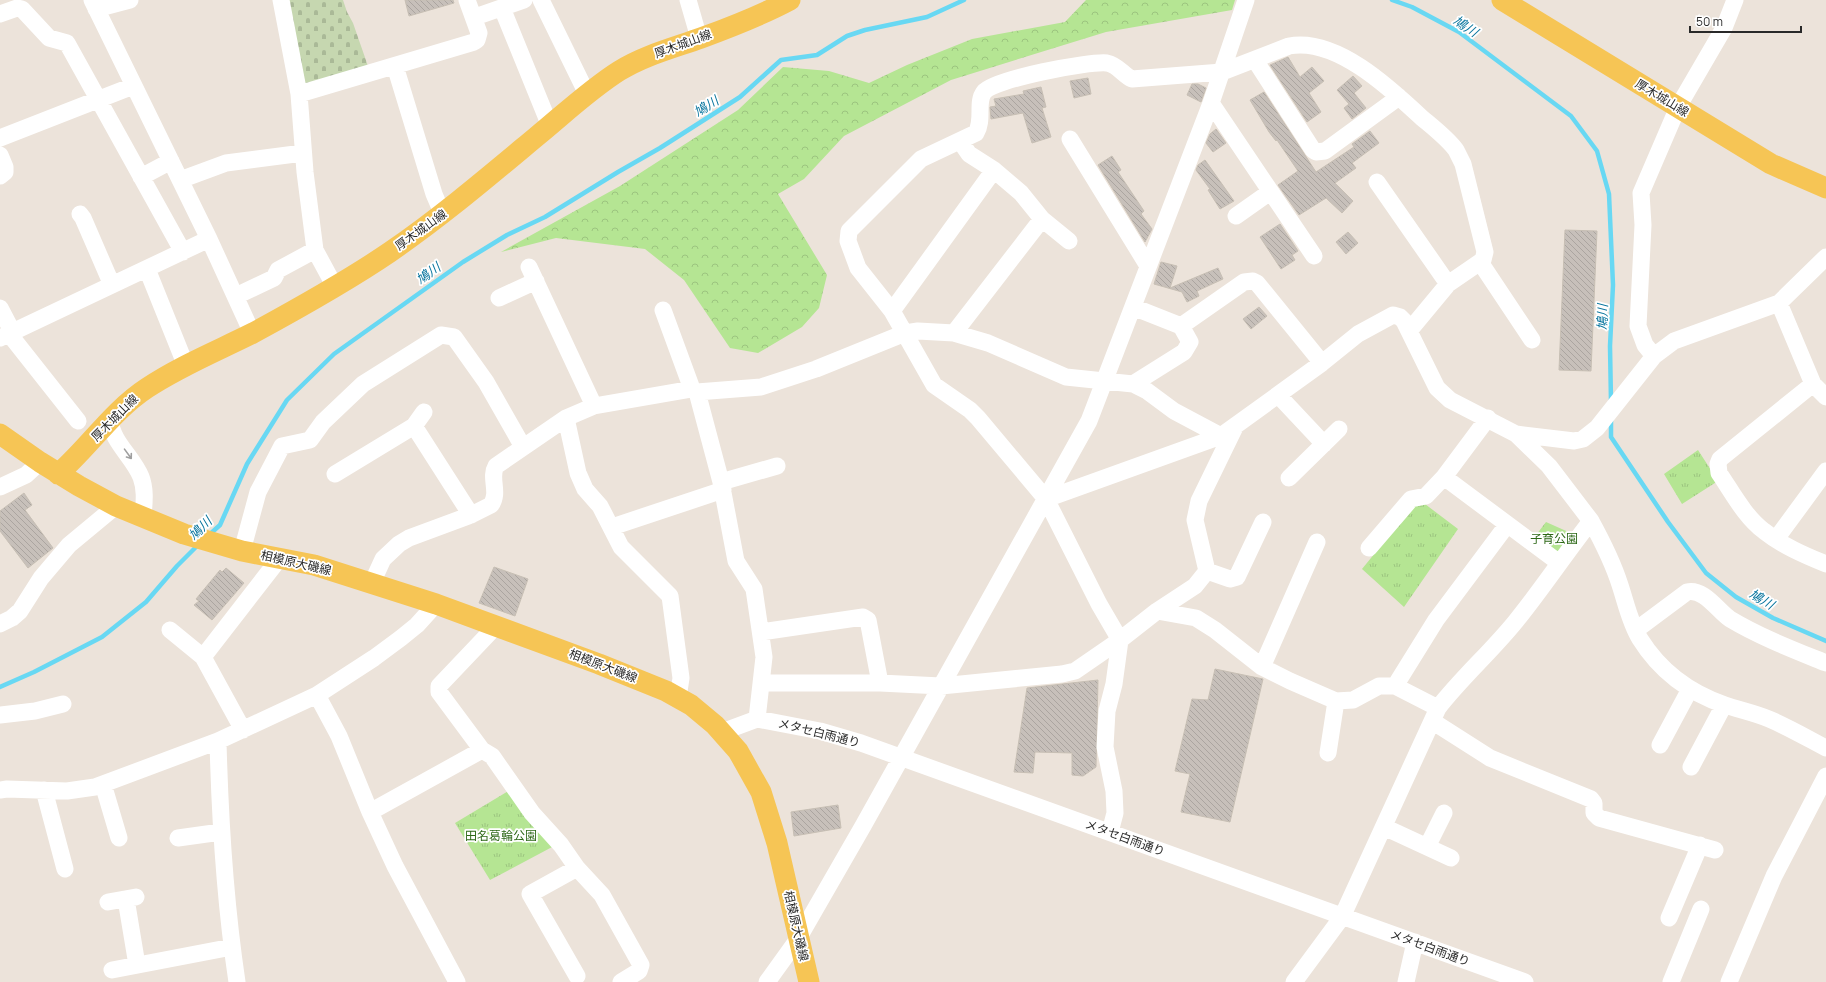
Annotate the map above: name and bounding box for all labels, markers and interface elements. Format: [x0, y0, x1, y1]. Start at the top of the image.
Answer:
scale bar [1690, 8, 1801, 34]
water label: 鳩川 [1450, 11, 1483, 42]
text: 50 m [1696, 13, 1723, 30]
street label: 厚木城山線 [652, 25, 714, 62]
street label: 厚木城山線 [1632, 75, 1692, 120]
water label: 鳩川 [690, 90, 723, 121]
street label: 厚木城山線 [391, 205, 450, 254]
water label: 鳩川 [412, 257, 445, 288]
water label: 鳩川 [1593, 302, 1611, 330]
street label: 厚木城山線 [87, 390, 142, 445]
one-way arrow [124, 448, 132, 459]
water label: 鳩川 [184, 511, 217, 544]
park label: 子育公園 [1530, 530, 1578, 547]
street label: 相模原大磯線 [259, 546, 333, 579]
water label: 鳩川 [1746, 585, 1779, 614]
street label: 相模原大磯線 [567, 645, 640, 686]
street label: メタセ白雨通り [776, 714, 862, 751]
street label: メタセ白雨通り [1083, 815, 1168, 860]
park label: 田名葛輪公園 [465, 827, 537, 844]
street label: 相模原大磯線 [780, 889, 813, 963]
street label: メタセ白雨通り [1388, 925, 1473, 970]

